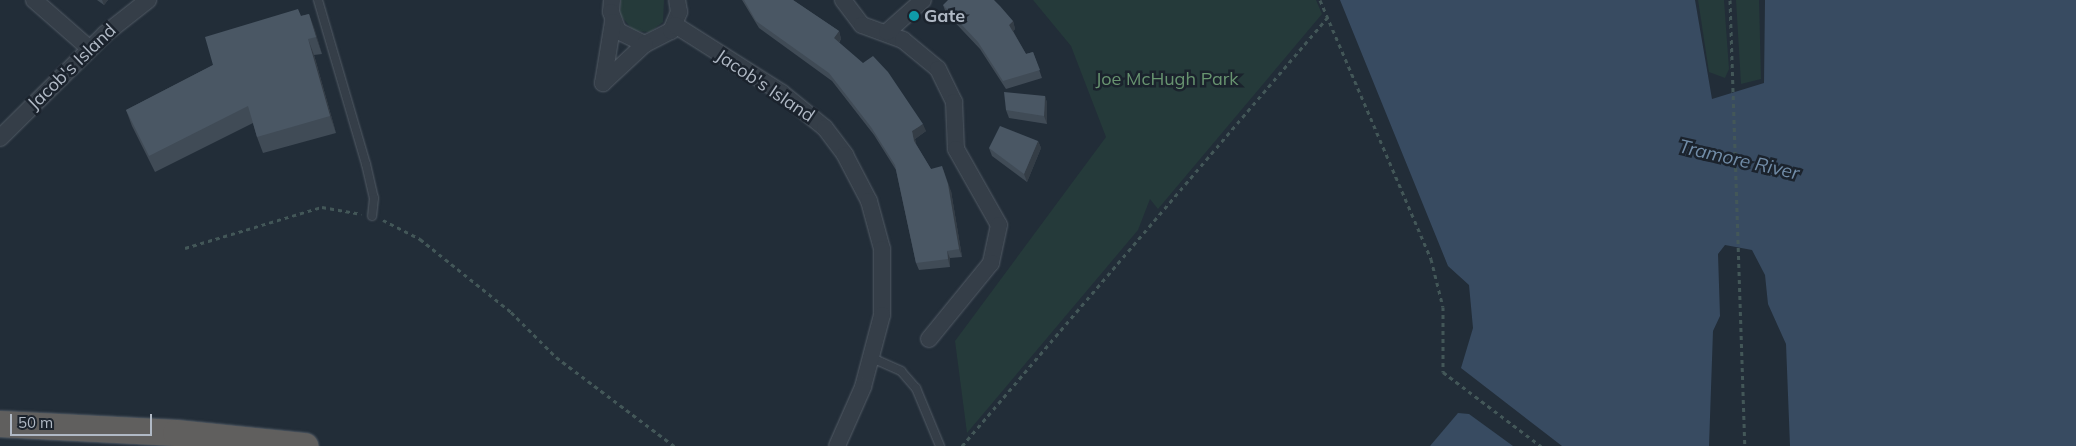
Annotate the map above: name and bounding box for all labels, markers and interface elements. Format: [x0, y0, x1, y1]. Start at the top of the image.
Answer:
place label: Gate [924, 5, 965, 27]
marker: Gate [908, 10, 920, 22]
street label: Jacob's Island [23, 20, 121, 114]
street label: Jacob's Island [712, 45, 818, 127]
park label: Joe McHugh Park [1095, 68, 1239, 90]
water label: Tramore River [1677, 135, 1801, 185]
scale bar [12, 404, 155, 436]
text: 50 m [18, 413, 53, 432]

